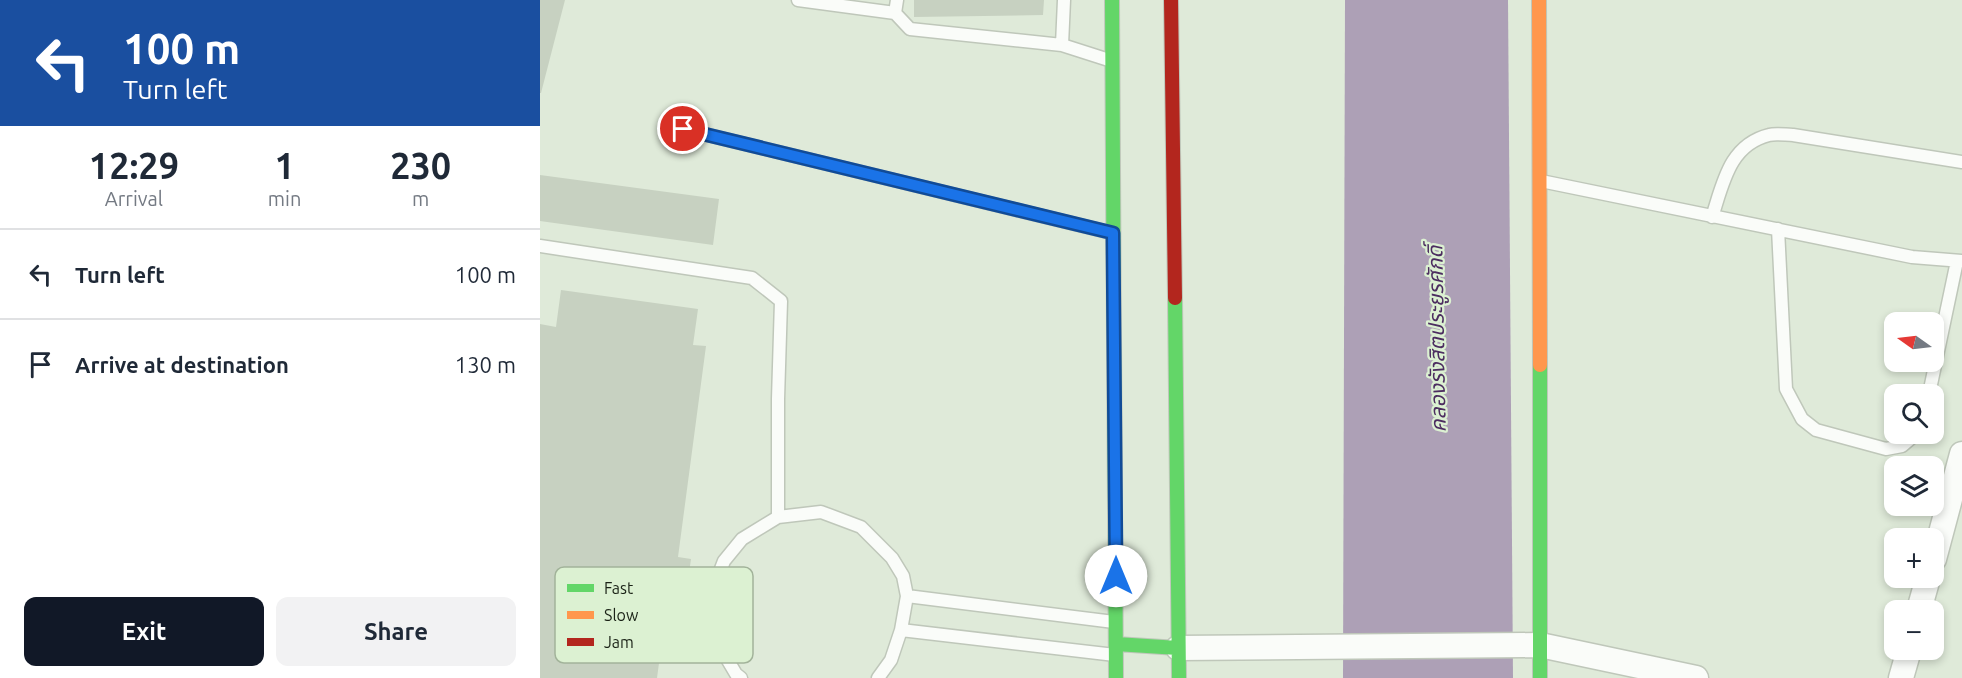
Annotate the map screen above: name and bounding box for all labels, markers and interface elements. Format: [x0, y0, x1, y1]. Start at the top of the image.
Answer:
icon: left [24, 24, 102, 102]
text: 100 m [123, 25, 240, 72]
text: Turn left [123, 74, 227, 104]
pin [657, 103, 708, 154]
icon: arrive [666, 112, 699, 145]
text: 12:29 [89, 145, 179, 186]
text: 1 [274, 145, 295, 186]
text: 230 [390, 145, 451, 186]
text: Arrival [105, 187, 163, 210]
text: min [268, 187, 301, 210]
text: m [412, 187, 429, 210]
water label: คลองรังสิตประยูรศักดิ์ [1422, 240, 1452, 432]
icon: left [24, 258, 57, 291]
text: Turn left [75, 262, 165, 287]
text: 100 m [455, 262, 516, 287]
north arrow [1884, 312, 1944, 372]
map controls [1884, 312, 1944, 660]
icon: arrive [24, 348, 57, 381]
text: Arrive at destination [75, 352, 289, 377]
text: 130 m [455, 352, 516, 377]
button: search [1884, 384, 1944, 444]
button: layers [1884, 456, 1944, 516]
button: + [1884, 528, 1944, 588]
position arrow [1084, 544, 1148, 608]
legend [555, 567, 753, 663]
text: Fast [604, 579, 634, 597]
button: Exit [24, 597, 264, 666]
button: Share [276, 597, 516, 666]
button: − [1884, 600, 1944, 660]
text: Slow [604, 606, 639, 624]
text: Jam [604, 633, 634, 651]

